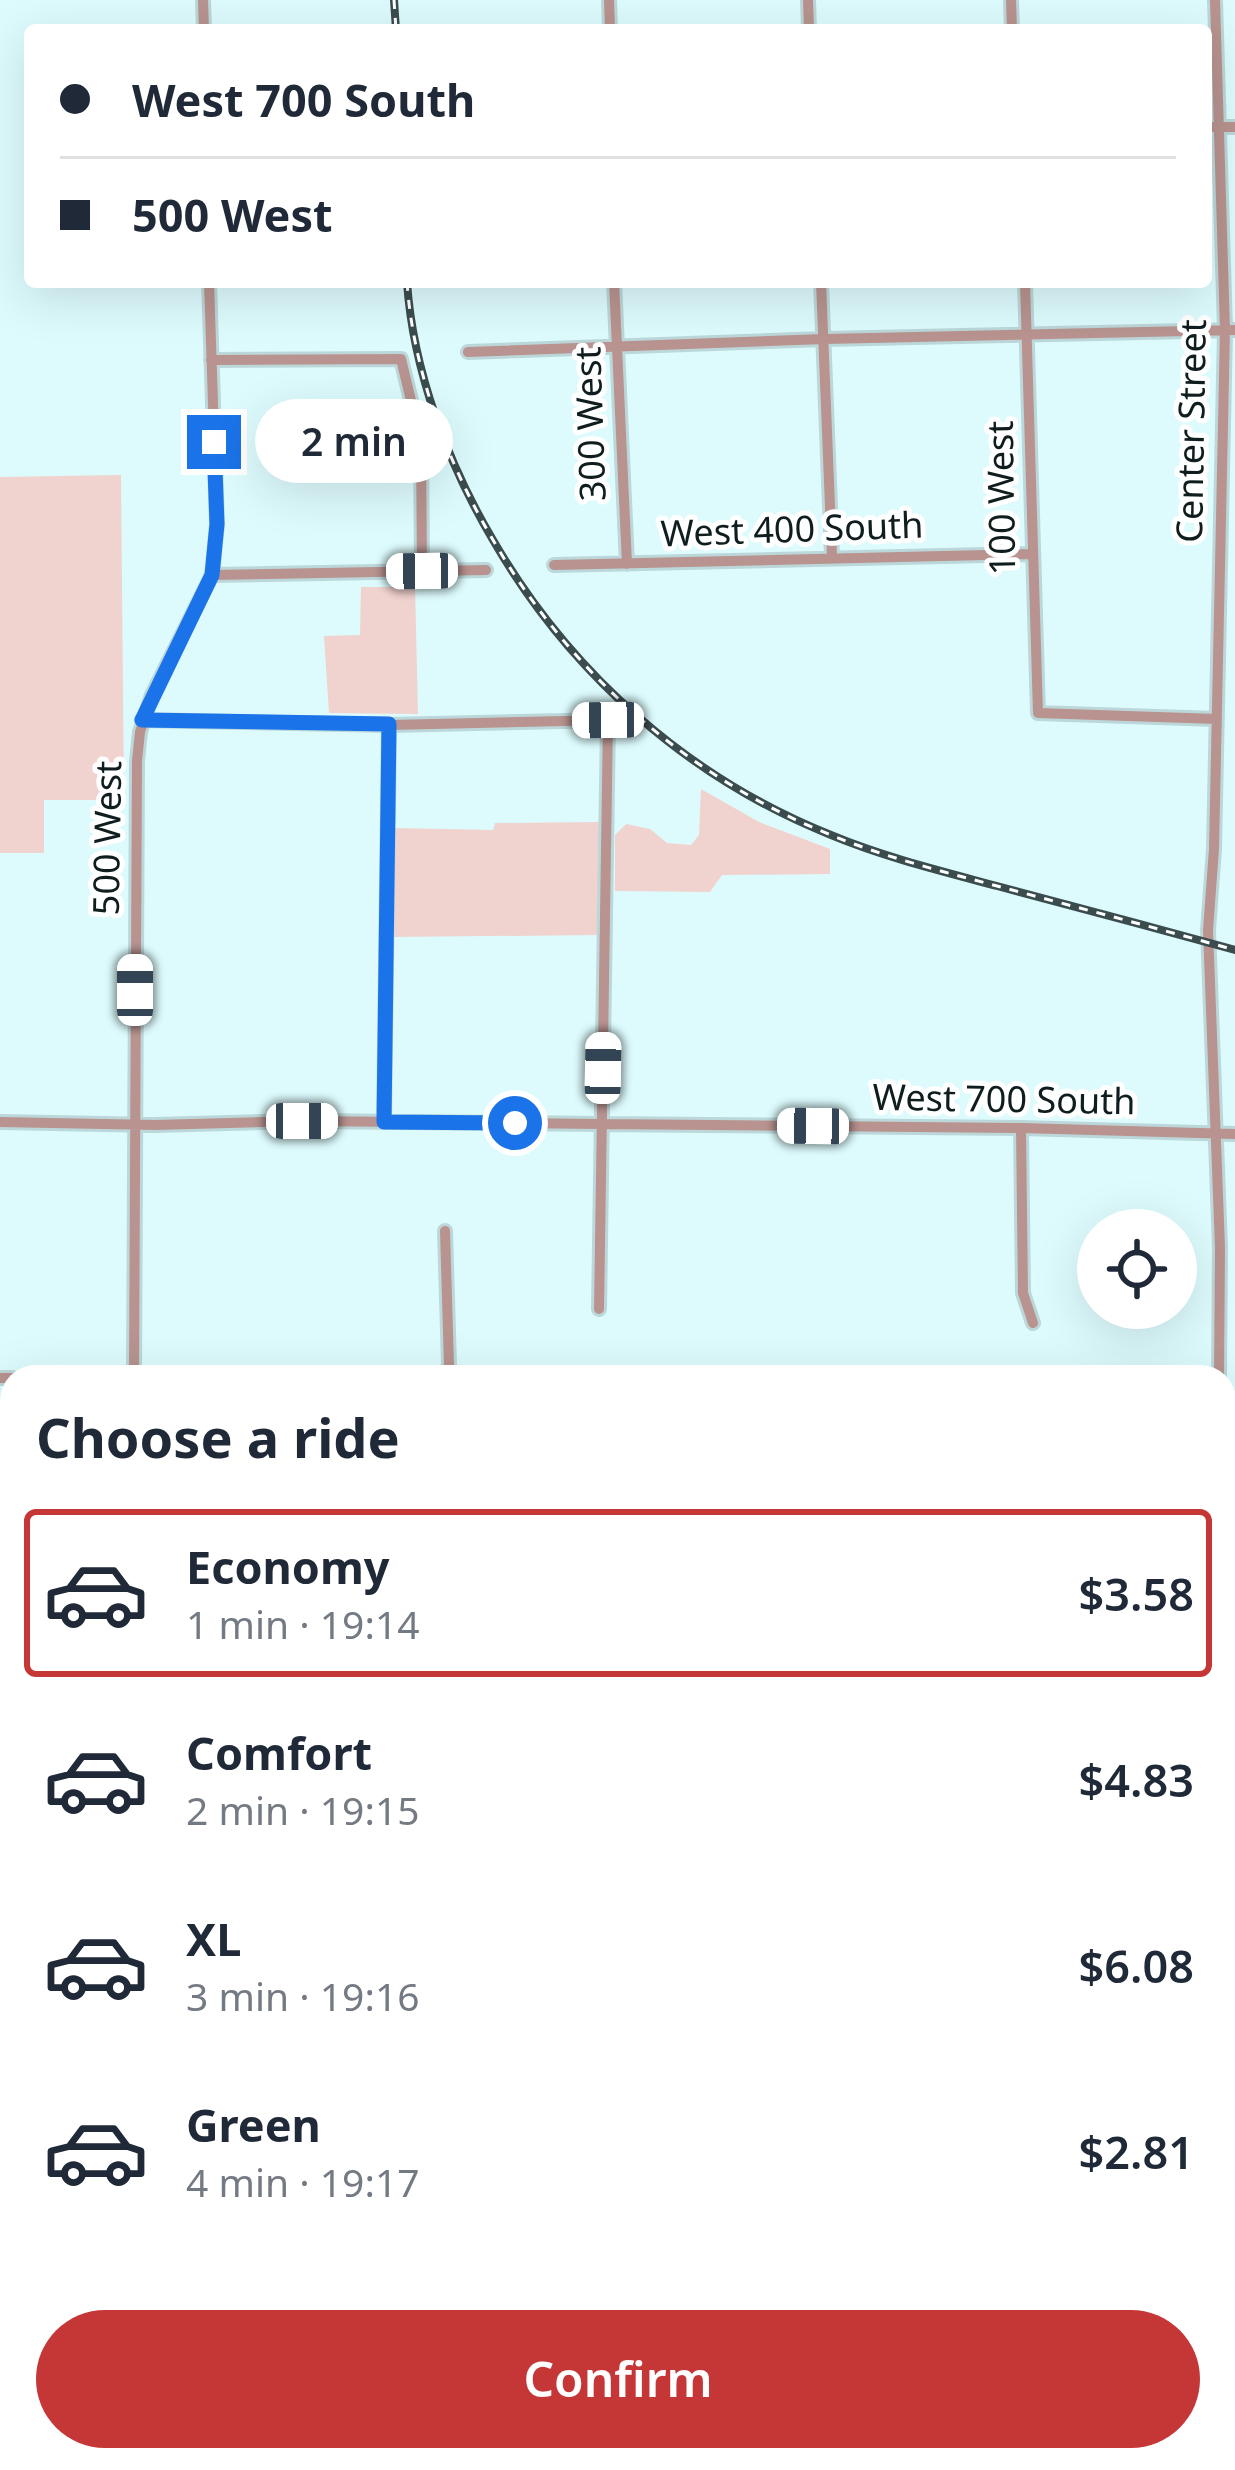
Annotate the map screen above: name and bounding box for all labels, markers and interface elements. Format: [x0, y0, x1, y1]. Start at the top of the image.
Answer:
text: West 700 South [132, 69, 475, 130]
text: 500 West [132, 184, 333, 245]
street label: Center Street [1164, 319, 1217, 543]
street label: 300 West [562, 346, 617, 502]
callout: 2 min [256, 400, 454, 484]
text: 2 min [301, 414, 407, 467]
route end [187, 415, 241, 469]
street label: 100 West [975, 420, 1026, 576]
street label: West 400 South [660, 499, 924, 558]
car [386, 552, 458, 590]
car [572, 701, 644, 739]
street label: 500 West [81, 760, 132, 916]
car [117, 954, 153, 1026]
car [584, 1032, 622, 1104]
street label: West 700 South [872, 1072, 1136, 1125]
route start [488, 1096, 542, 1150]
car [266, 1103, 338, 1139]
car [777, 1107, 849, 1145]
map controls [1077, 1209, 1197, 1329]
button: locate [1077, 1209, 1197, 1329]
text: Choose a ride [36, 1400, 400, 1474]
text: Economy [186, 1536, 390, 1597]
icon: car [42, 1539, 150, 1647]
text: $3.58 [1079, 1563, 1194, 1624]
text: 1 min · 19:14 [186, 1597, 420, 1650]
text: Comfort [186, 1722, 372, 1783]
icon: car [42, 1725, 150, 1833]
text: $4.83 [1079, 1749, 1194, 1810]
text: 2 min · 19:15 [186, 1783, 420, 1836]
text: XL [186, 1908, 241, 1969]
icon: car [42, 1911, 150, 2019]
text: $6.08 [1079, 1935, 1194, 1996]
text: 3 min · 19:16 [186, 1969, 420, 2022]
text: Green [186, 2094, 321, 2155]
icon: car [42, 2097, 150, 2205]
text: $2.81 [1079, 2121, 1194, 2182]
text: 4 min · 19:17 [186, 2155, 420, 2208]
button: Confirm [36, 2310, 1200, 2448]

